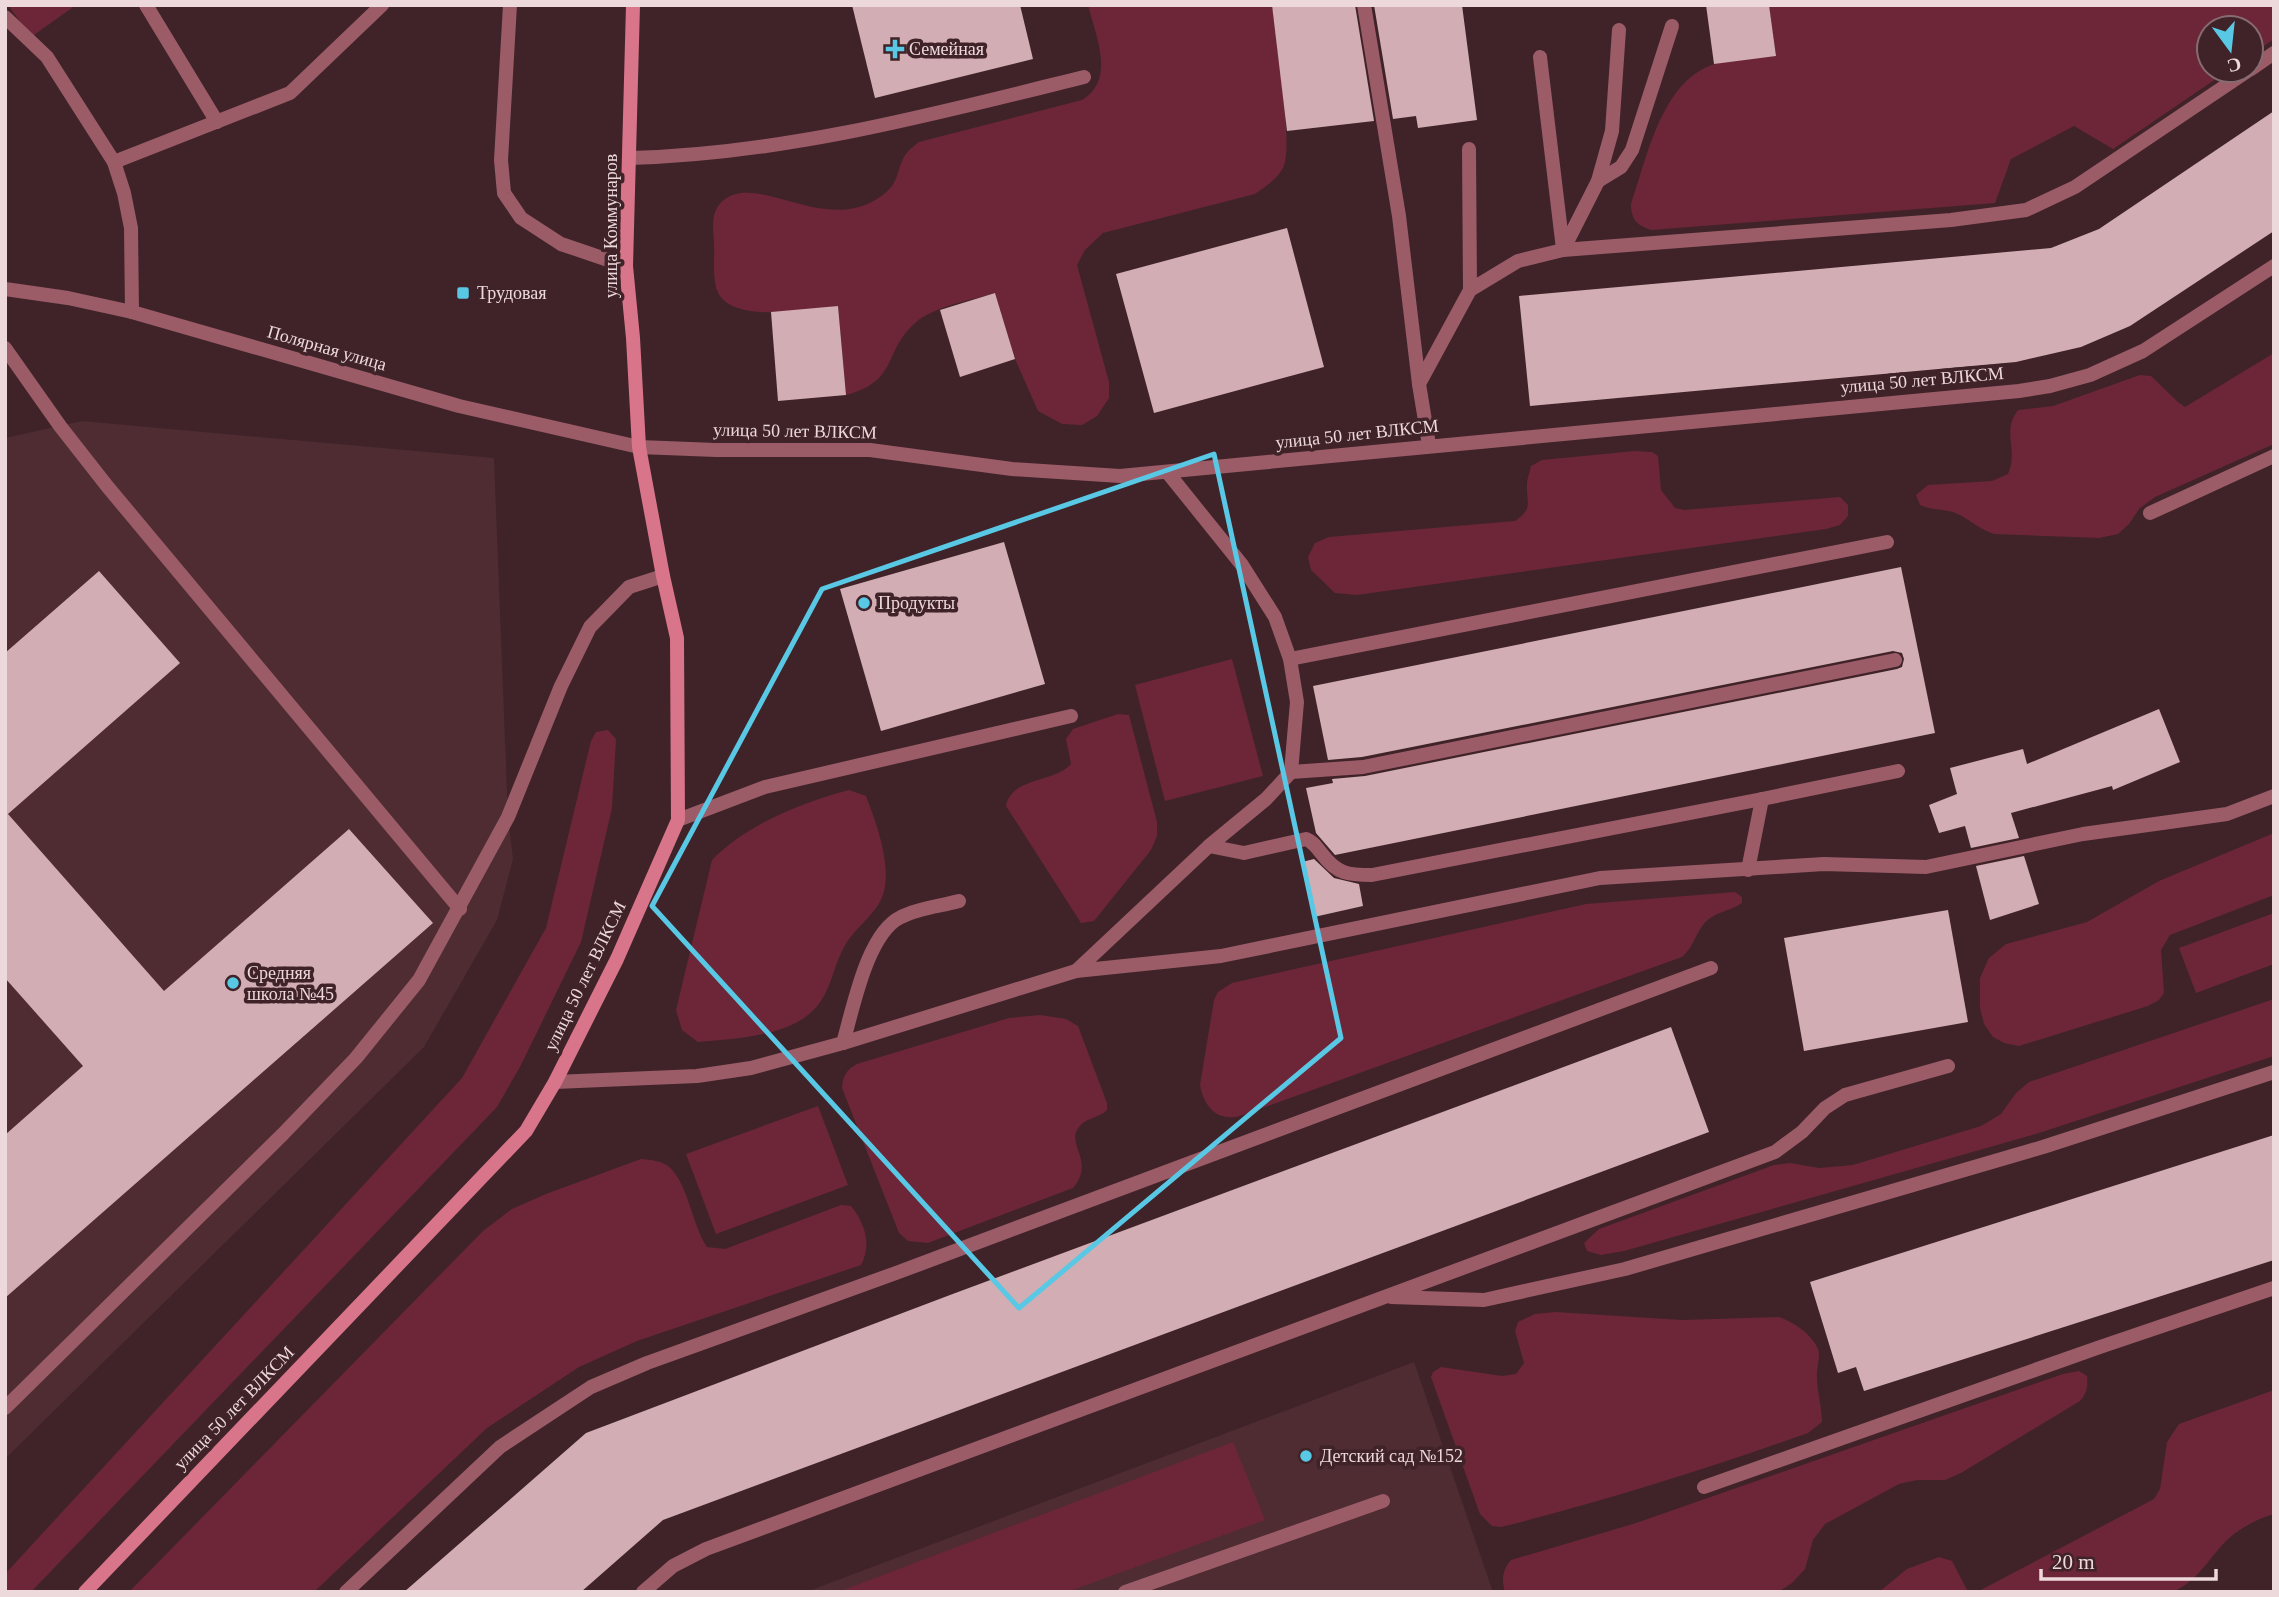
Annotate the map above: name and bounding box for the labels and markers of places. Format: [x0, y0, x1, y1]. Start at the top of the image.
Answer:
place label: Семейная [909, 39, 984, 59]
marker: Семейная [887, 41, 903, 57]
place label: Трудовая [477, 283, 547, 303]
marker: Трудовая [455, 285, 471, 301]
place label: Продукты [878, 593, 955, 613]
marker: Продукты [856, 595, 872, 611]
place label: Средняя школа №45 [247, 963, 334, 1004]
marker: Средняя школа №45 [225, 975, 241, 991]
place label: Детский сад №152 [1320, 1446, 1463, 1466]
marker: Детский сад №152 [1298, 1448, 1314, 1464]

